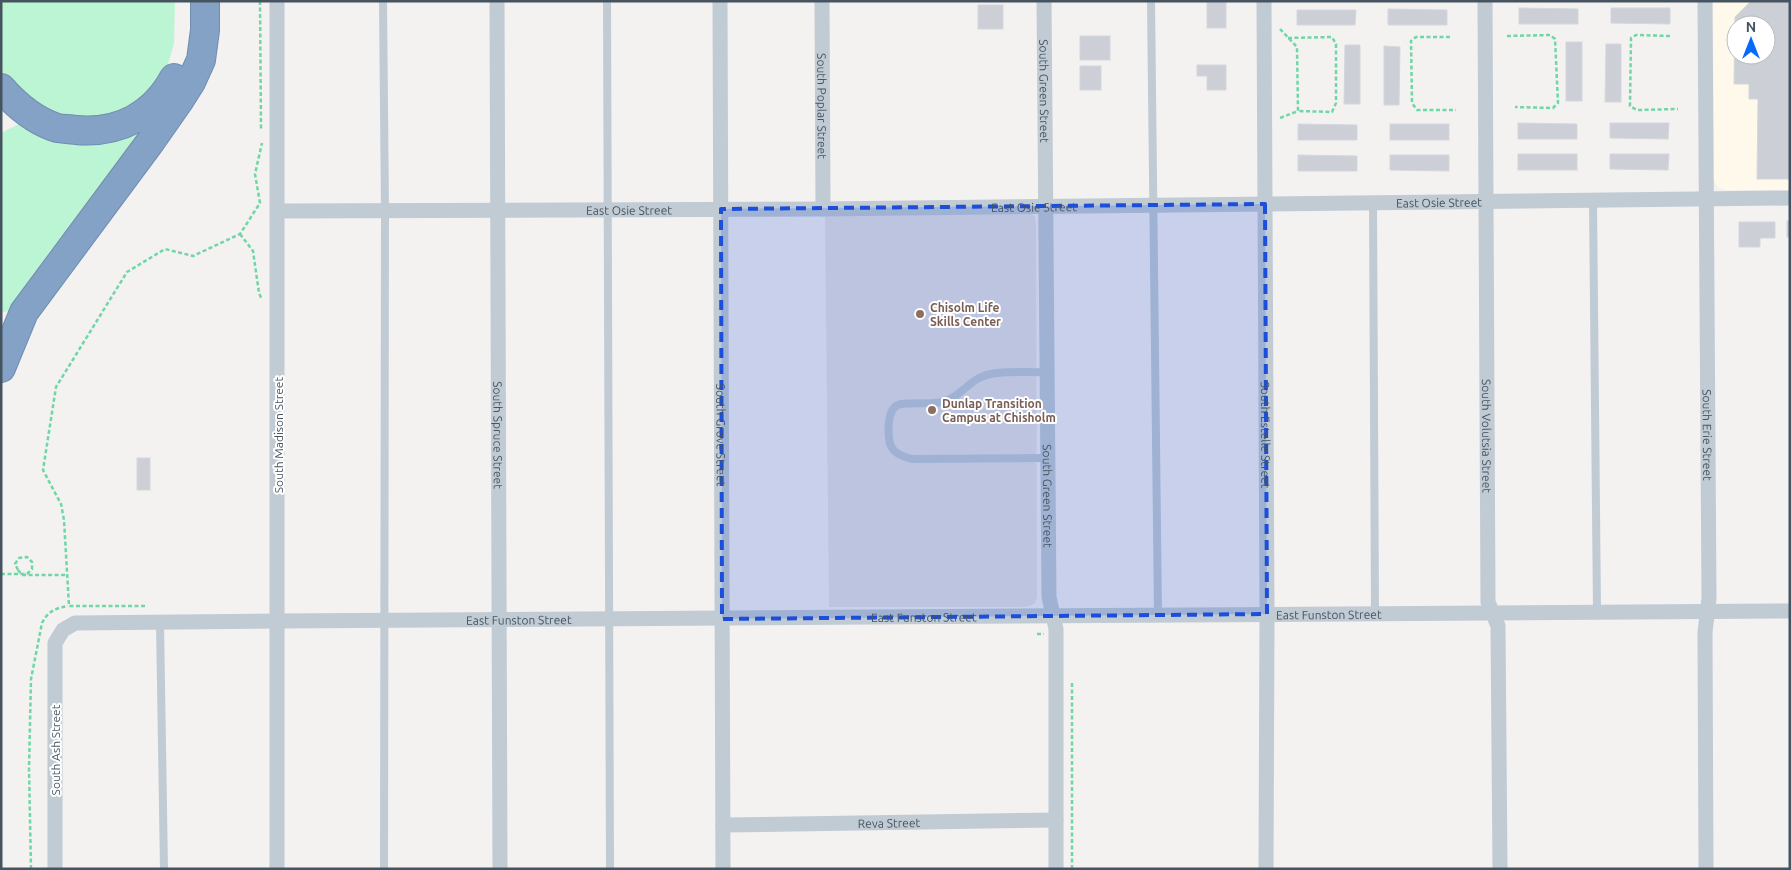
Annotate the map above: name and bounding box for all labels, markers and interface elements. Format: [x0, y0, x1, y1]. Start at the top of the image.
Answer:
north arrow [1726, 15, 1776, 65]
text: N [1746, 19, 1756, 35]
street label: South Green Street [1038, 39, 1052, 143]
street label: South Poplar Street [816, 53, 829, 159]
street label: East Osie Street [1396, 195, 1482, 209]
street label: East Osie Street [991, 200, 1077, 214]
street label: East Osie Street [586, 203, 672, 216]
place label: Chisolm Life Skills Center [930, 301, 1001, 328]
marker: Chisolm Life Skills Center [914, 308, 926, 320]
street label: South Madison Street [272, 377, 285, 493]
street label: South Volutsia Street [1480, 379, 1494, 493]
street label: South Spruce Street [492, 381, 505, 489]
street label: South Estelle Street [1259, 381, 1273, 489]
street label: South Grove Street [715, 384, 728, 487]
street label: South Erie Street [1701, 389, 1715, 481]
place label: Dunlap Transition Campus at Chisholm [942, 397, 1056, 424]
marker: Dunlap Transition Campus at Chisholm [926, 404, 938, 416]
street label: South Green Street [1041, 444, 1055, 548]
street label: East Funston Street [1276, 607, 1382, 621]
street label: East Funston Street [871, 610, 977, 624]
street label: East Funston Street [466, 613, 572, 626]
street label: South Ash Street [49, 704, 62, 795]
street label: Reva Street [858, 816, 921, 829]

